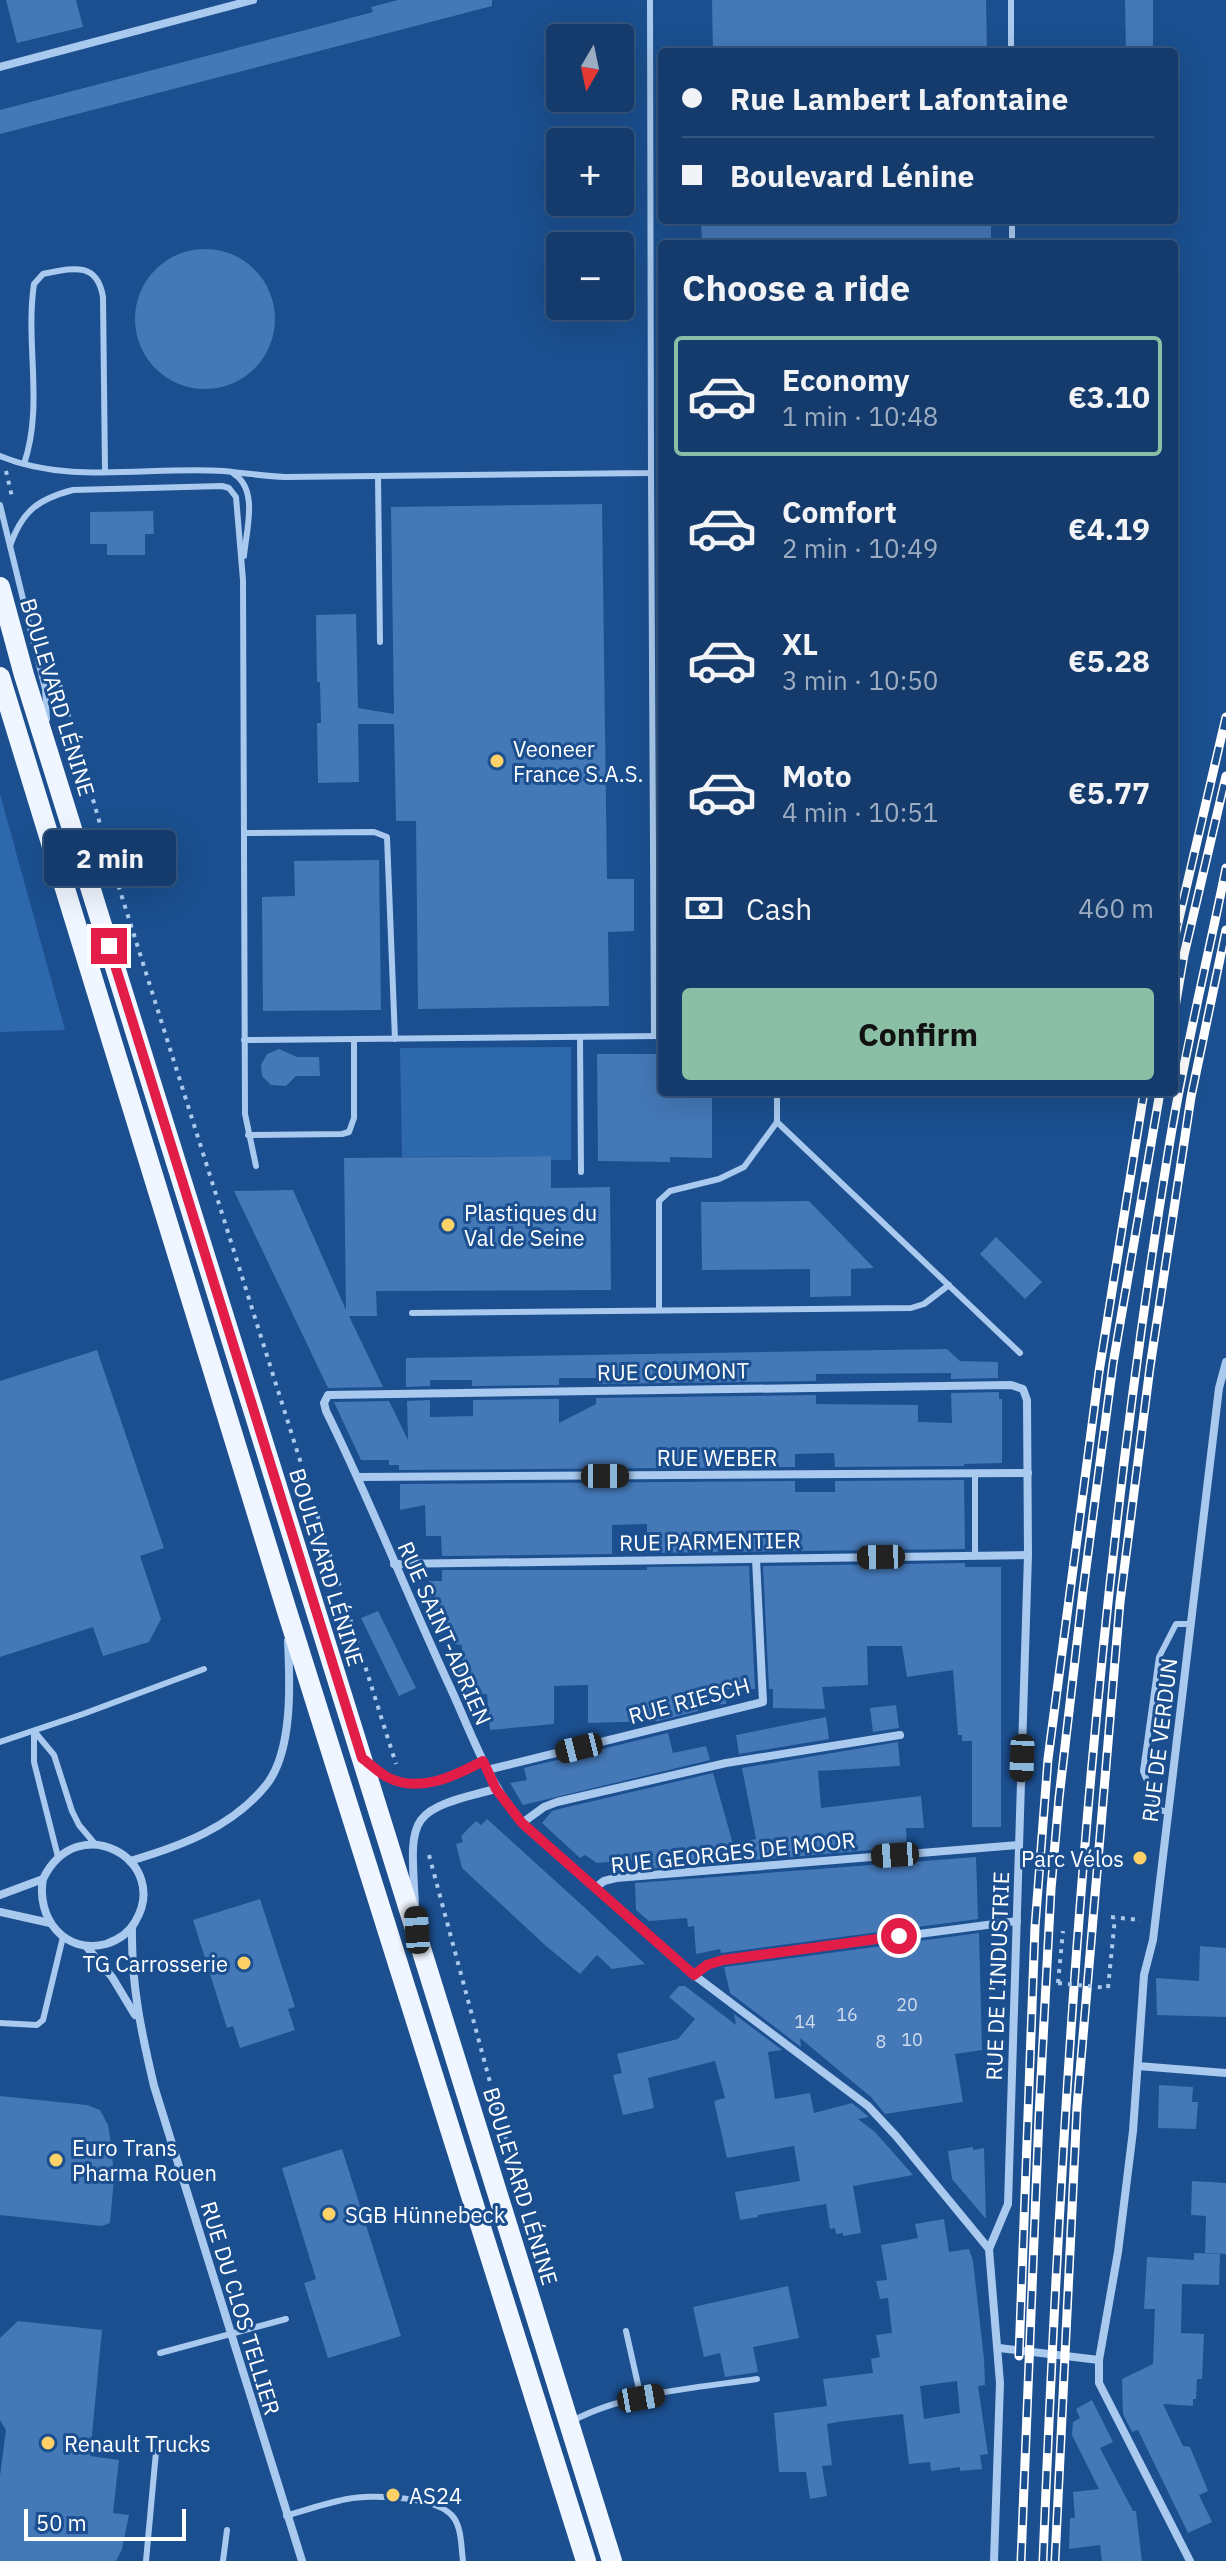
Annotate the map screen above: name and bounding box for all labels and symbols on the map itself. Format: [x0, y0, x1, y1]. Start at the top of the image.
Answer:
north arrow [546, 24, 634, 112]
street label: BOULEVARD LÉNINE [14, 594, 102, 800]
place label: Veoneer France S.A.S. [513, 734, 644, 788]
marker: Veoneer France S.A.S. [488, 752, 506, 770]
callout: 2 min [43, 830, 175, 886]
route end [91, 928, 127, 964]
place label: Plastiques du Val de Seine [464, 1198, 597, 1252]
marker: Plastiques du Val de Seine [439, 1216, 457, 1234]
street label: RUE COUMONT [597, 1355, 750, 1387]
street label: RUE WEBER [657, 1443, 777, 1472]
street label: BOULEVARD LÉNINE [283, 1464, 371, 1670]
car [581, 1464, 629, 1488]
street label: RUE PARMENTIER [619, 1525, 801, 1557]
street label: RUE SAINT-ADRIEN [391, 1537, 499, 1729]
car [857, 1545, 905, 1569]
street label: RUE DE VERDUN [1135, 1656, 1183, 1824]
street label: RUE RIESCH [625, 1670, 753, 1730]
car [553, 1731, 605, 1765]
car [1009, 1734, 1035, 1782]
street label: RUE GEORGES DE MOOR [609, 1825, 857, 1879]
car [870, 1841, 920, 1869]
place label: Parc Vélos [1021, 1844, 1124, 1873]
marker: Parc Vélos [1131, 1849, 1149, 1867]
street label: RUE DE L'INDUSTRIE [979, 1871, 1015, 2081]
car [403, 1905, 431, 1955]
route start [881, 1918, 917, 1954]
place label: TG Carrosserie [83, 1949, 228, 1978]
marker: TG Carrosserie [235, 1954, 253, 1972]
house number: 20 [896, 1993, 918, 2016]
house number: 16 [836, 2003, 858, 2026]
house number: 14 [794, 2010, 816, 2033]
house number: 10 [901, 2028, 923, 2051]
house number: 8 [876, 2030, 886, 2053]
street label: BOULEVARD LÉNINE [477, 2083, 565, 2289]
place label: Euro Trans Pharma Rouen [72, 2133, 217, 2187]
marker: Euro Trans Pharma Rouen [47, 2151, 65, 2169]
street label: RUE DU CLOS TELLIER [195, 2197, 287, 2419]
place label: SGB Hünnebeck [345, 2200, 506, 2229]
marker: SGB Hünnebeck [320, 2205, 338, 2223]
car [615, 2382, 667, 2414]
place label: Renault Trucks [64, 2429, 211, 2458]
marker: Renault Trucks [39, 2434, 57, 2452]
place label: AS24 [409, 2481, 462, 2510]
marker: AS24 [384, 2486, 402, 2504]
scale bar [24, 2505, 186, 2541]

